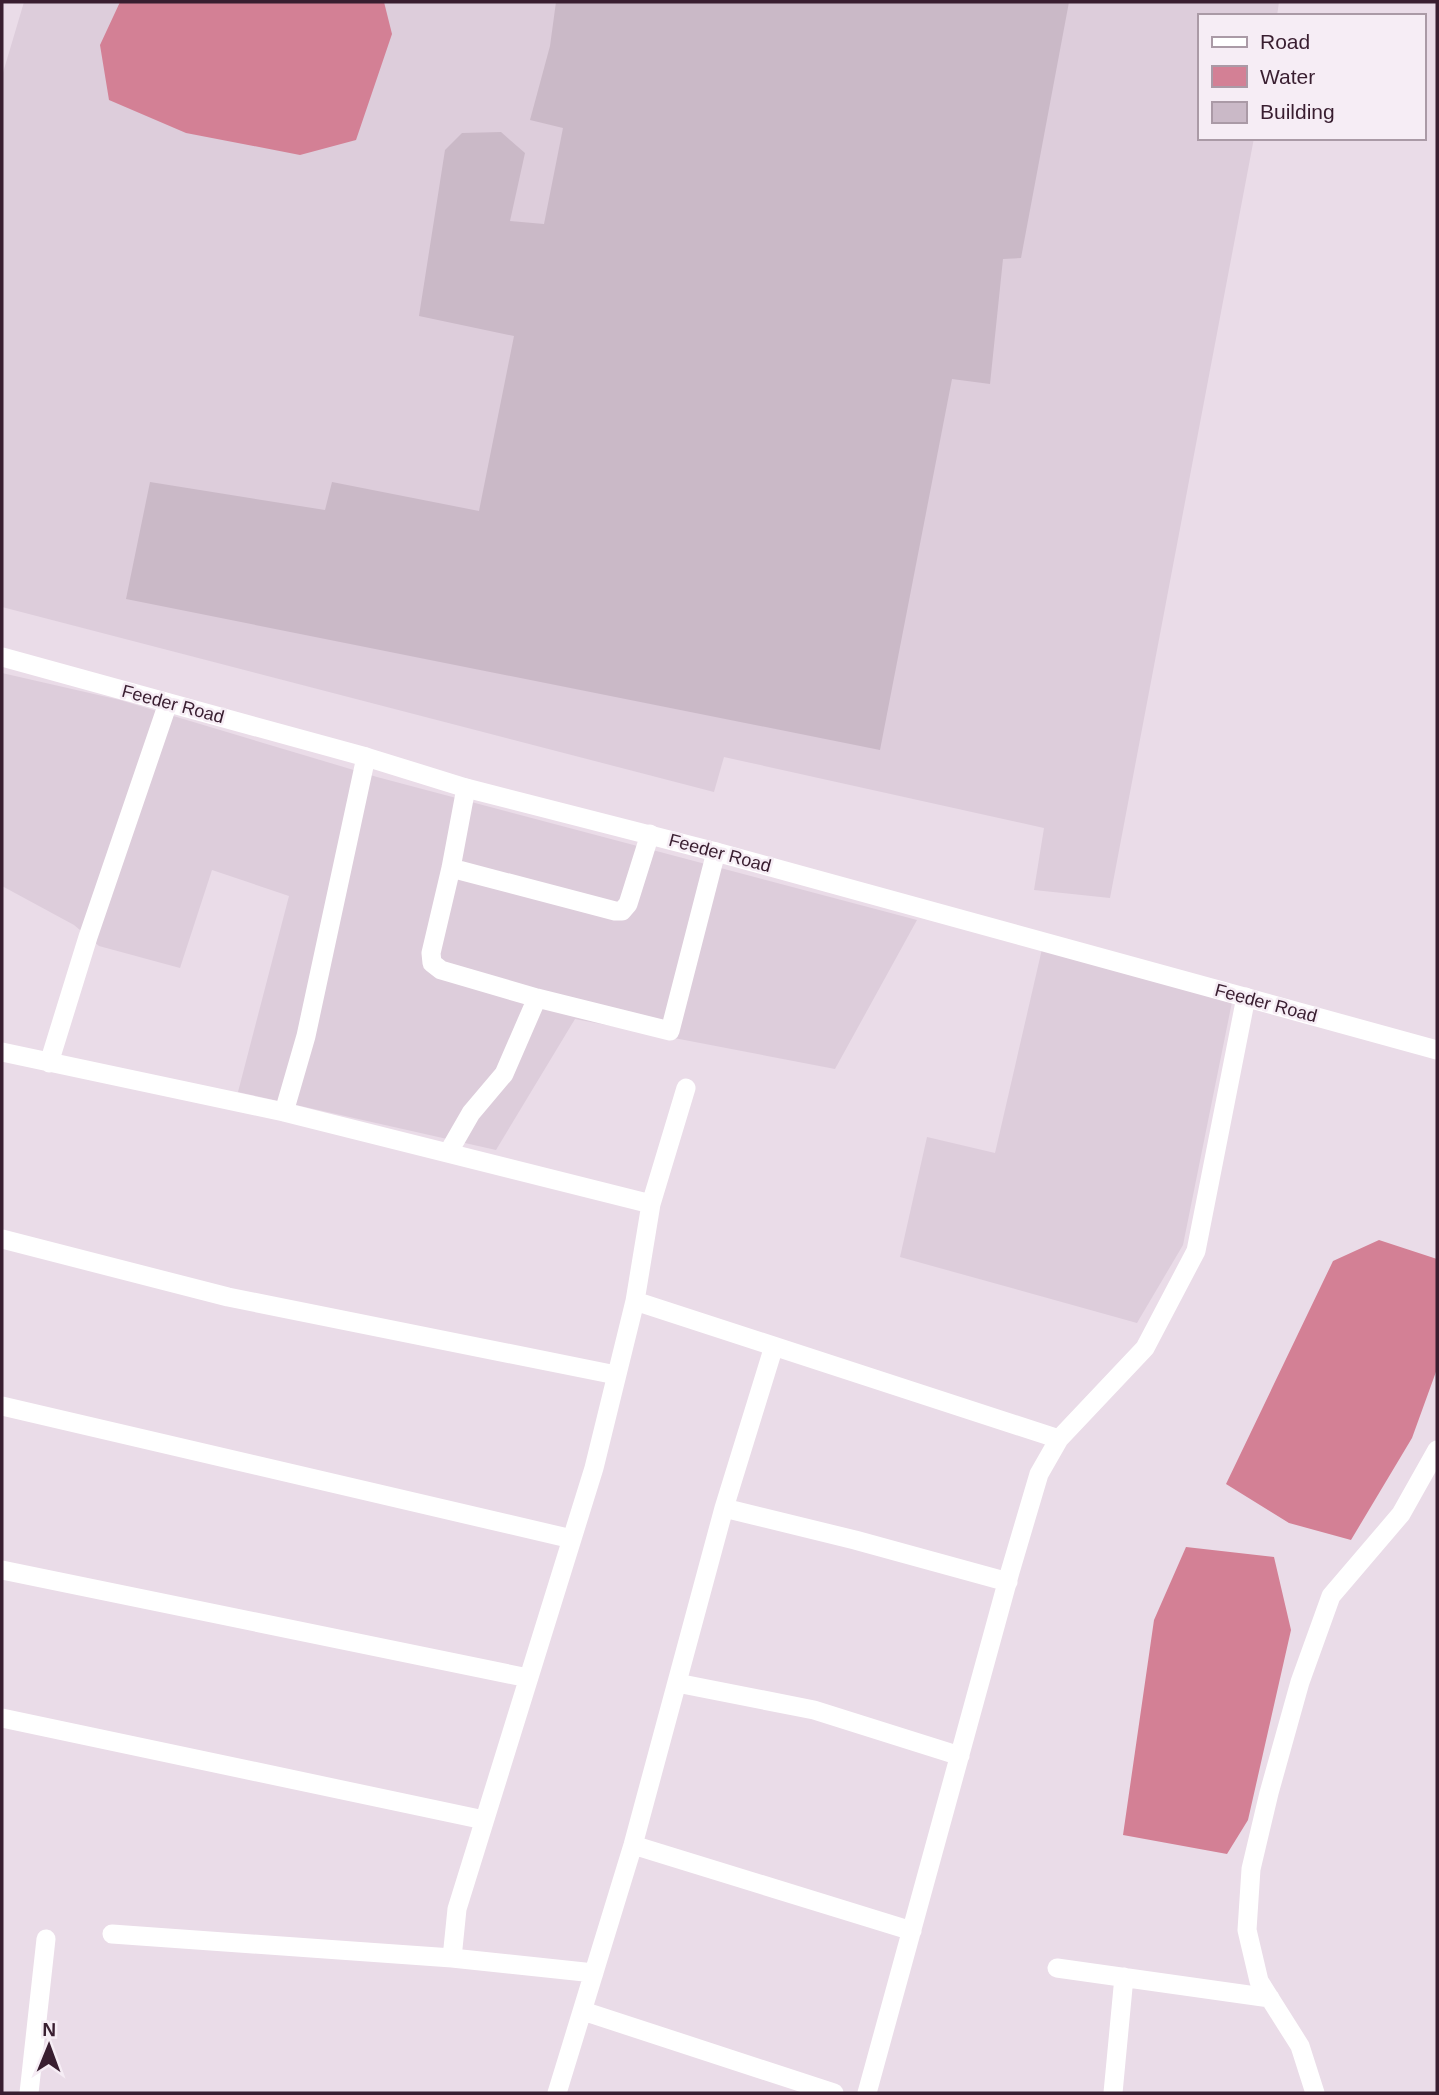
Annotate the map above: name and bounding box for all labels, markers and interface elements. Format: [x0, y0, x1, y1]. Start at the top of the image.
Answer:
legend [1198, 14, 1425, 140]
text: Road [1260, 30, 1310, 53]
text: Water [1260, 65, 1315, 88]
text: Building [1260, 100, 1335, 123]
street label: Feeder Road [120, 681, 226, 727]
street label: Feeder Road [667, 830, 773, 876]
street label: Feeder Road [1213, 980, 1319, 1026]
north arrow [14, 2011, 84, 2081]
text: N [42, 2019, 56, 2040]

